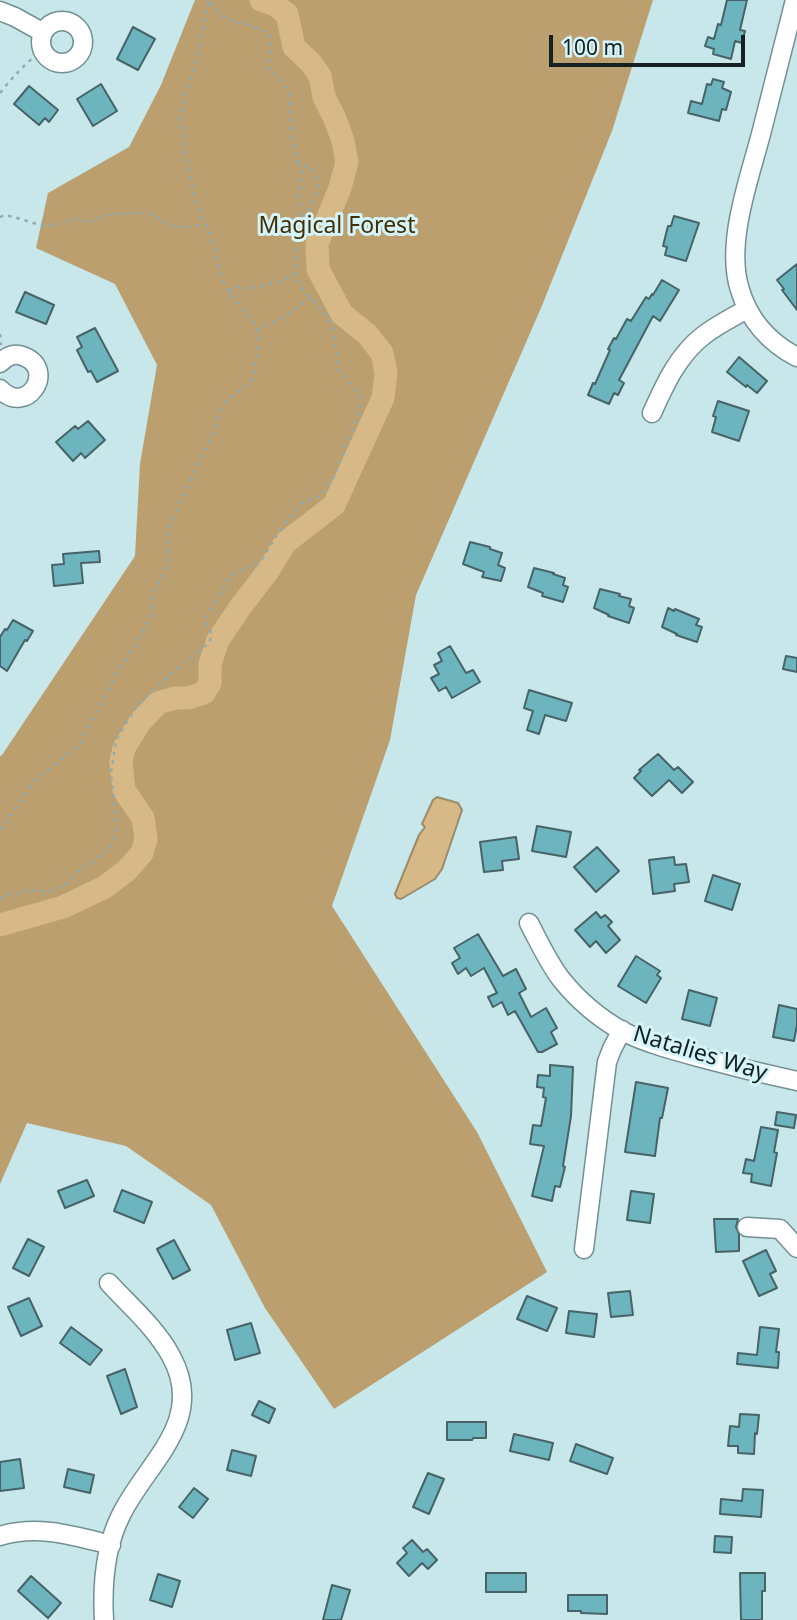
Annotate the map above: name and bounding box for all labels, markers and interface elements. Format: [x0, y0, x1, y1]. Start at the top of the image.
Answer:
scale bar [552, 21, 748, 65]
text: 100 m [562, 33, 623, 61]
park label: Magical Forest [259, 212, 415, 240]
street label: Natalies Way [630, 1020, 770, 1088]

